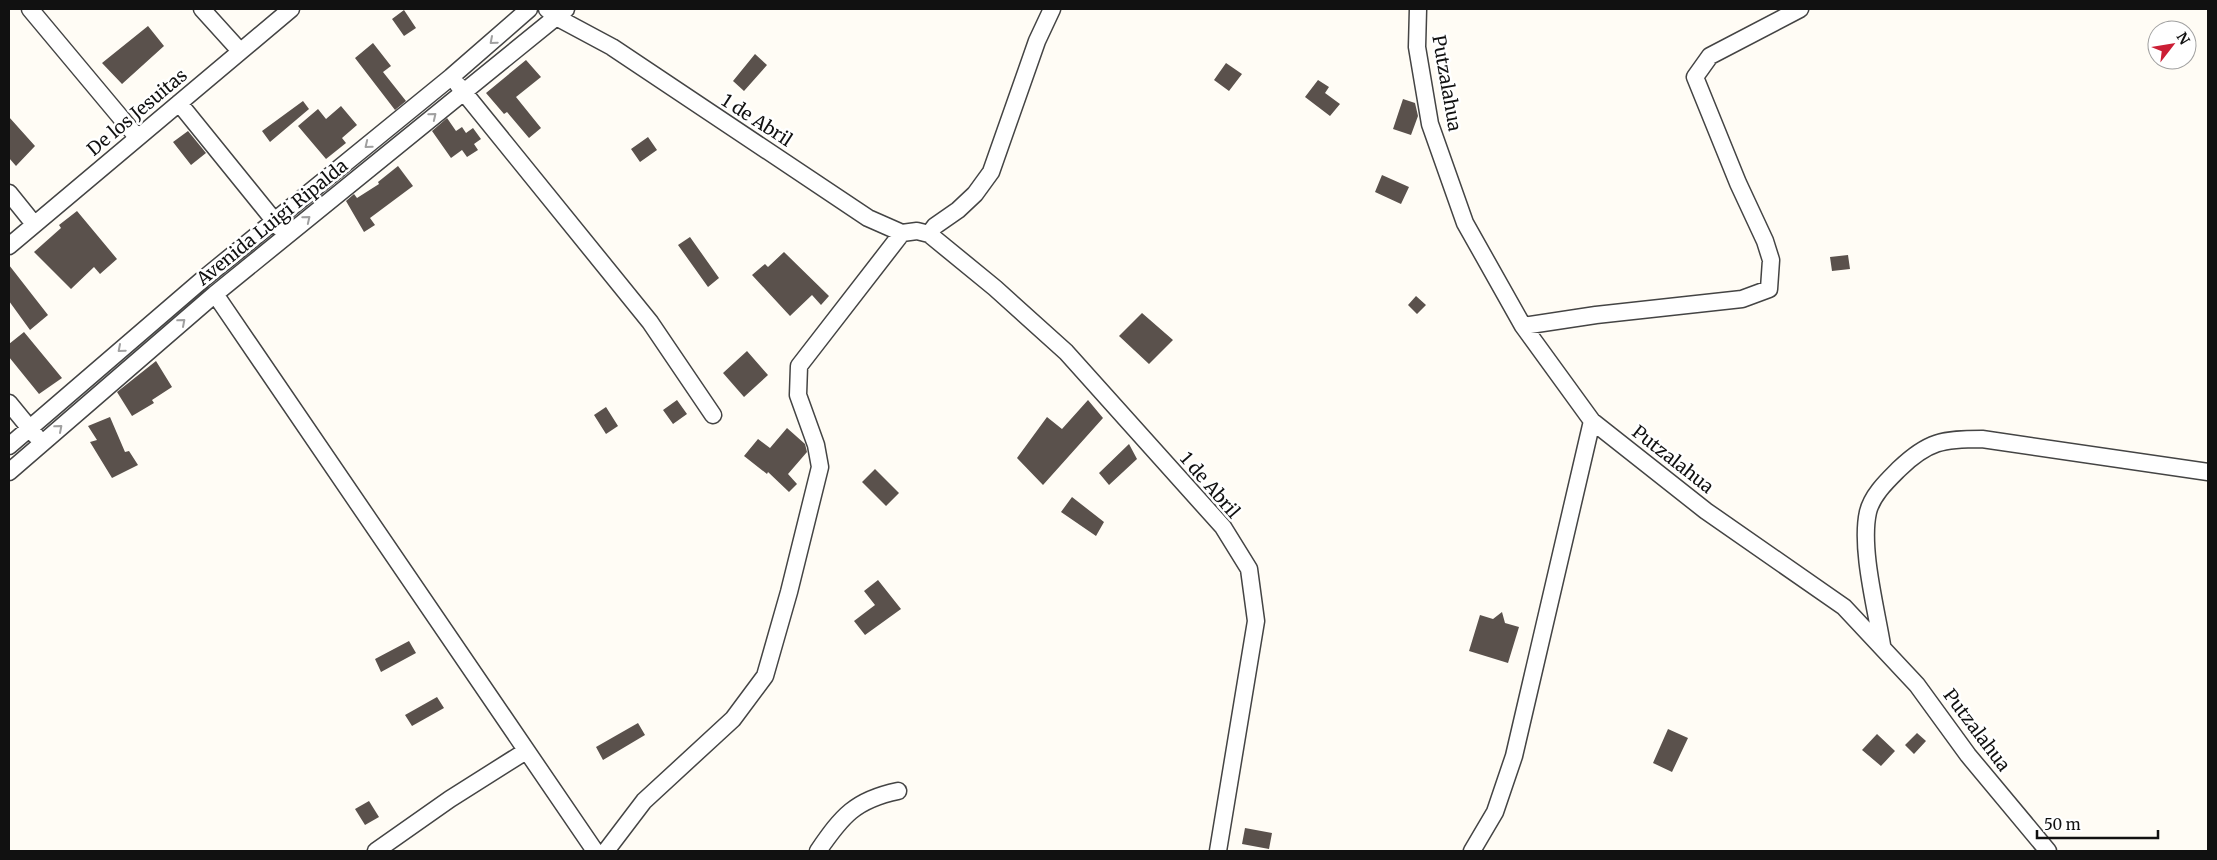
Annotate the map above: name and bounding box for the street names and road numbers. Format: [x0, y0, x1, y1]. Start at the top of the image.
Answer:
street label: Putzalahua [1427, 33, 1467, 133]
street label: De los Jesuitas [82, 63, 192, 161]
street label: 1 de Abril [717, 89, 797, 152]
street label: Avenida Luigi Ripalda [191, 154, 353, 291]
street label: Putzalahua [1628, 420, 1719, 498]
street label: 1 de Abril [1175, 447, 1245, 523]
street label: Putzalahua [1939, 684, 2016, 776]

